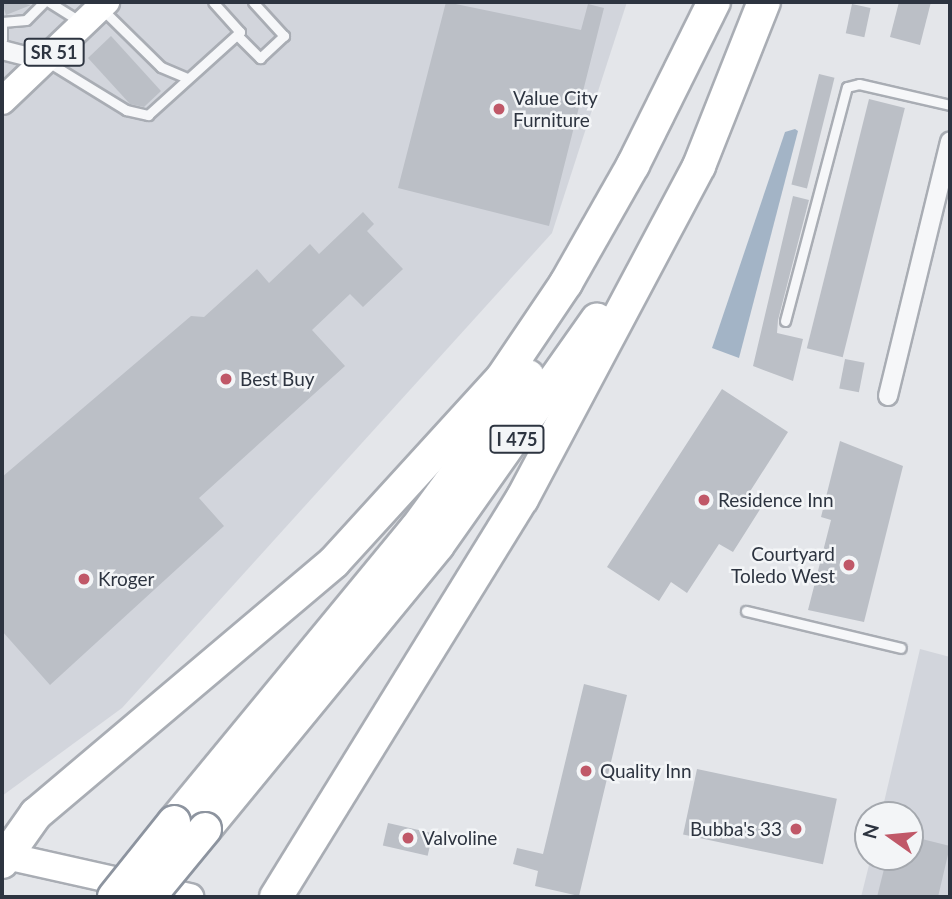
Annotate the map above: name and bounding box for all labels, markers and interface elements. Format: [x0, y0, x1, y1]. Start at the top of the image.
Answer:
road number: SR 51 [22, 38, 86, 66]
place label: Value City Furniture [513, 87, 598, 131]
marker: Value City Furniture [491, 101, 507, 117]
place label: Best Buy [240, 368, 315, 390]
marker: Best Buy [218, 371, 234, 387]
road number: I 475 [489, 424, 545, 454]
place label: Residence Inn [718, 489, 834, 511]
marker: Residence Inn [696, 492, 712, 508]
place label: Courtyard Toledo West [731, 543, 835, 587]
marker: Courtyard Toledo West [841, 557, 857, 573]
place label: Kroger [98, 568, 155, 590]
marker: Kroger [76, 571, 92, 587]
place label: Quality Inn [600, 760, 692, 782]
marker: Quality Inn [578, 763, 594, 779]
north arrow [854, 801, 924, 871]
place label: Bubba's 33 [690, 818, 782, 840]
marker: Bubba's 33 [788, 821, 804, 837]
text: N [857, 821, 883, 841]
place label: Valvoline [422, 827, 497, 849]
marker: Valvoline [400, 830, 416, 846]

